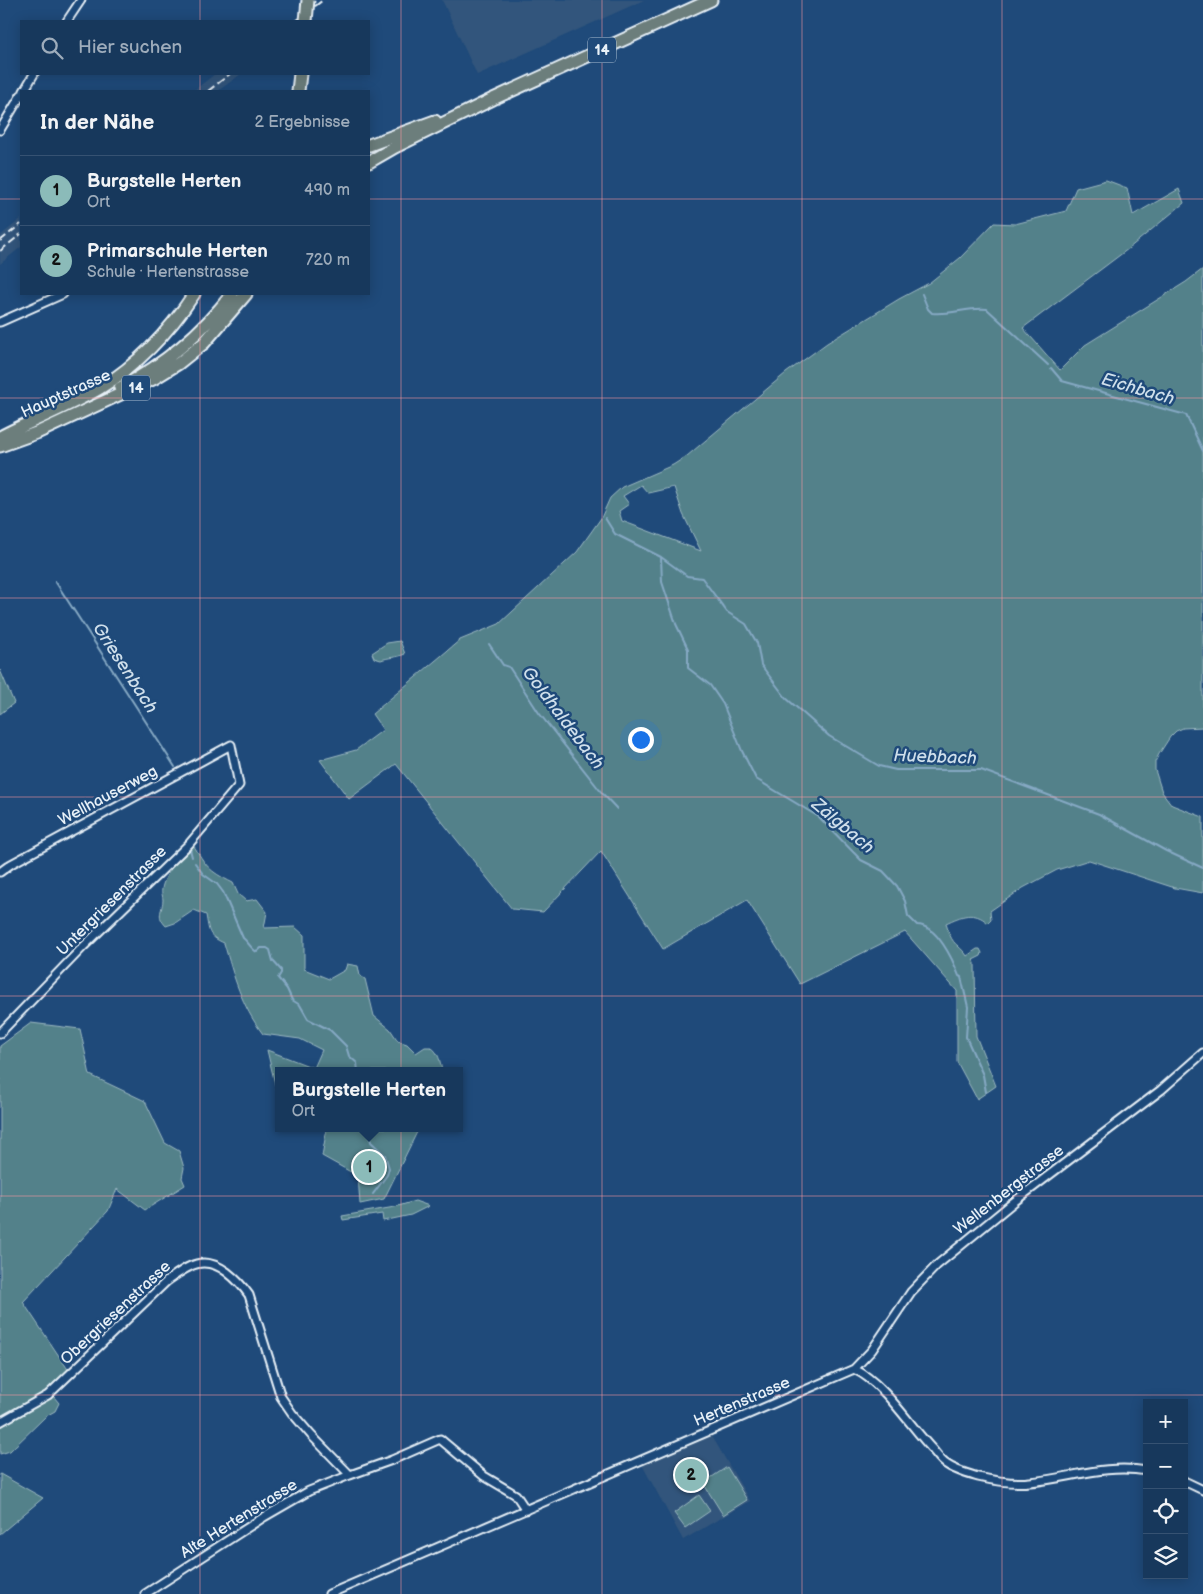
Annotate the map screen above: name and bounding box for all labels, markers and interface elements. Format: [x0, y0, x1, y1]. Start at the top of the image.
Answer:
search box [20, 20, 370, 75]
icon: search [38, 34, 66, 62]
text: Hier suchen [78, 36, 182, 59]
road number: 14 [588, 38, 616, 62]
text: In der Nähe [40, 110, 154, 135]
text: 2 Ergebnisse [254, 113, 350, 132]
text: Burgstelle Herten [87, 170, 241, 193]
text: 1 [53, 181, 59, 200]
text: 490 m [304, 181, 350, 200]
text: Ort [87, 193, 110, 212]
text: Primarschule Herten [87, 240, 268, 263]
text: 2 [51, 251, 61, 270]
text: 720 m [306, 251, 350, 270]
text: Schule · Hertenstrasse [87, 263, 249, 282]
street label: Hauptstrasse [18, 366, 114, 422]
water label: Eichbach [1099, 369, 1177, 409]
road number: 14 [122, 376, 150, 400]
water label: Griesenbach [88, 619, 162, 717]
water label: Goldhaldebach [518, 663, 608, 774]
your location [628, 727, 654, 753]
water label: Huebbach [893, 745, 977, 769]
street label: Wellhauserweg [55, 762, 161, 830]
water label: Zälgbach [807, 793, 879, 858]
street label: Untergriesenstrasse [53, 842, 171, 960]
popup [275, 1067, 463, 1132]
text: Burgstelle Herten [292, 1079, 446, 1102]
text: Ort [292, 1102, 315, 1121]
street label: Wellenbergstrasse [950, 1141, 1068, 1239]
pin: 1 [353, 1148, 385, 1186]
street label: Obergriesenstrasse [57, 1257, 175, 1369]
street label: Hertenstrasse [691, 1373, 793, 1431]
map controls [1143, 1399, 1188, 1579]
button: + [1143, 1399, 1188, 1444]
button: − [1143, 1444, 1188, 1489]
pin: 2 [675, 1456, 707, 1494]
street label: Alte Hertenstrasse [177, 1475, 301, 1563]
button: locate [1143, 1489, 1188, 1534]
button: layers [1143, 1534, 1188, 1579]

